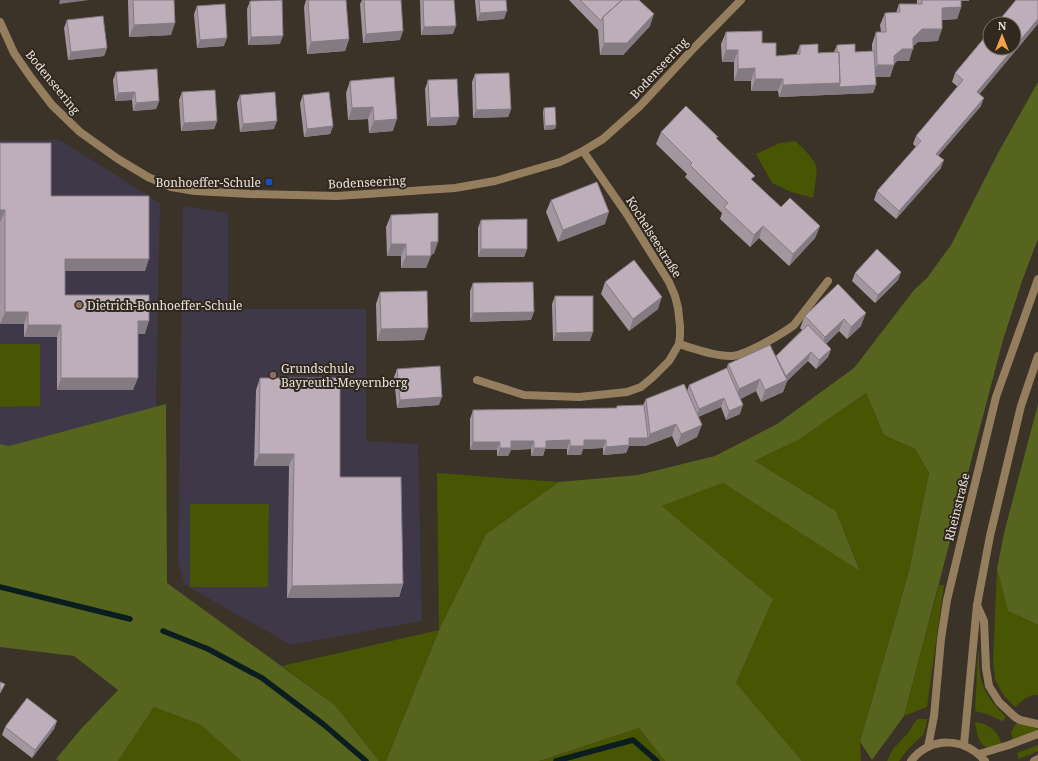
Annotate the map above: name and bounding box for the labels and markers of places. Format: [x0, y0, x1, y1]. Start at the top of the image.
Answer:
place label: Bonhoeffer-Schule [155, 174, 261, 191]
marker: Bonhoeffer-Schule [264, 177, 274, 187]
place label: Dietrich-Bonhoeffer-Schule [87, 297, 243, 314]
marker: Dietrich-Bonhoeffer-Schule [74, 300, 84, 310]
place label: Grundschule Bayreuth-Meyernberg [281, 360, 408, 391]
marker: Grundschule Bayreuth-Meyernberg [268, 370, 278, 380]

